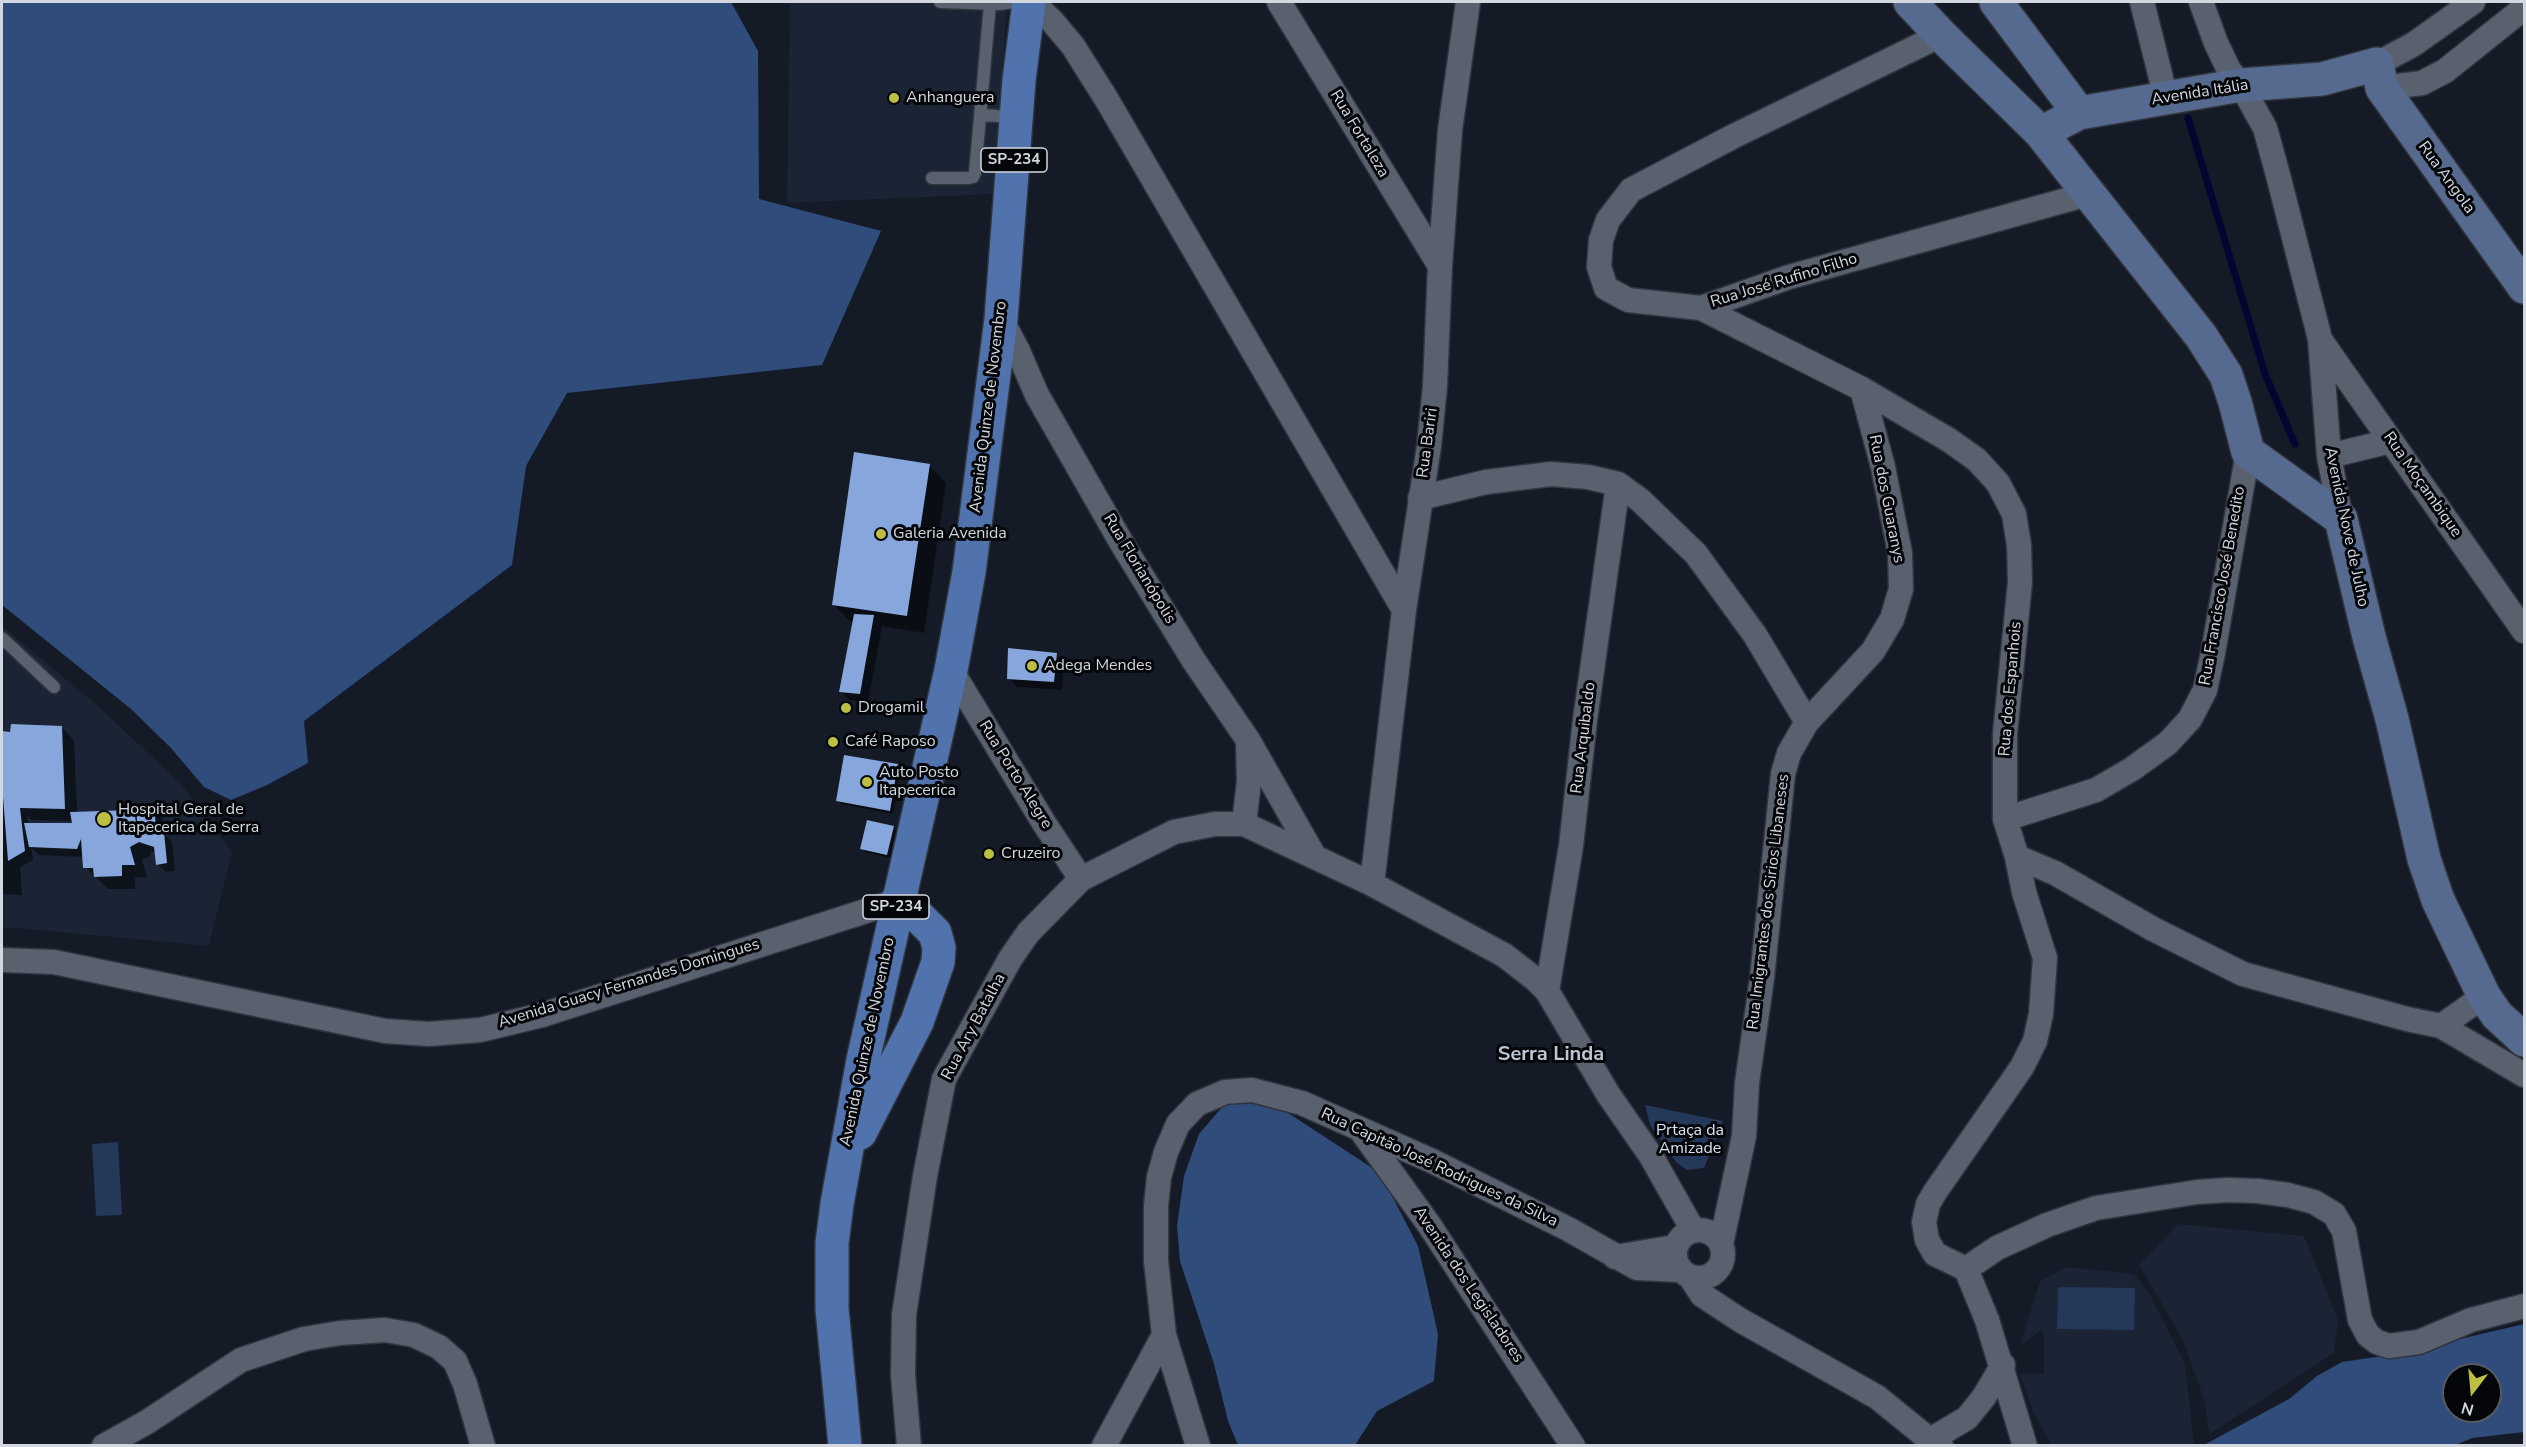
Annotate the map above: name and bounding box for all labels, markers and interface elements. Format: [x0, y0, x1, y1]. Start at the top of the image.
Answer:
street label: Avenida Itália [2150, 76, 2250, 110]
street label: Rua Fortaleza [1325, 87, 1393, 181]
place label: Anhanguera [906, 88, 994, 108]
marker: Anhanguera [887, 91, 901, 105]
street label: Rua Angola [2413, 138, 2479, 218]
road number: SP-234 [981, 148, 1047, 172]
street label: Rua José Rufino Filho [1708, 250, 1860, 312]
street label: Avenida Quinze de Novembro [966, 300, 1012, 514]
street label: Rua Bariri [1414, 407, 1442, 479]
street label: Rua Moçambique [2379, 429, 2465, 541]
street label: Rua dos Guaranys [1864, 433, 1908, 565]
street label: Avenida Nove de Julho [2320, 445, 2372, 609]
street label: Rua Francisco José Benedito [2196, 485, 2250, 687]
street label: Rua Florianópolis [1099, 511, 1179, 627]
place label: Galeria Avenida [893, 524, 1007, 544]
marker: Galeria Avenida [874, 527, 888, 541]
street label: Rua dos Espanhois [1996, 621, 2026, 757]
place label: Adega Mendes [1044, 656, 1152, 676]
marker: Adega Mendes [1025, 659, 1039, 673]
street label: Rua Arquibaldo [1568, 681, 1600, 795]
place label: Drogamil [858, 698, 924, 718]
marker: Drogamil [839, 701, 853, 715]
street label: Rua Porto Alegre [974, 717, 1056, 833]
place label: Café Raposo [845, 732, 936, 752]
marker: Café Raposo [826, 735, 840, 749]
place label: Auto Posto Itapecerica [879, 763, 959, 801]
street label: Rua Imigrantes dos Sirios Libaneses [1744, 773, 1794, 1031]
marker: Auto Posto Itapecerica [860, 775, 874, 789]
place label: Hospital Geral de Itapecerica da Serra [118, 800, 259, 838]
marker: Hospital Geral de Itapecerica da Serra [95, 810, 113, 828]
place label: Cruzeiro [1001, 844, 1060, 864]
marker: Cruzeiro [982, 847, 996, 861]
road number: SP-234 [863, 895, 929, 919]
street label: Avenida Guacy Fernandes Domingues [496, 935, 762, 1033]
street label: Avenida Quinze de Novembro [836, 936, 900, 1148]
street label: Rua Ary Batalha [938, 970, 1010, 1084]
district label: Serra Linda [1498, 1043, 1604, 1067]
street label: Rua Capitão José Rodrigues da Silva [1317, 1105, 1561, 1231]
park label: Prtaça da Amizade [1656, 1121, 1724, 1159]
street label: Avenida dos Legisladores [1409, 1203, 1527, 1367]
north arrow [2442, 1363, 2502, 1423]
text: N [2459, 1396, 2476, 1421]

